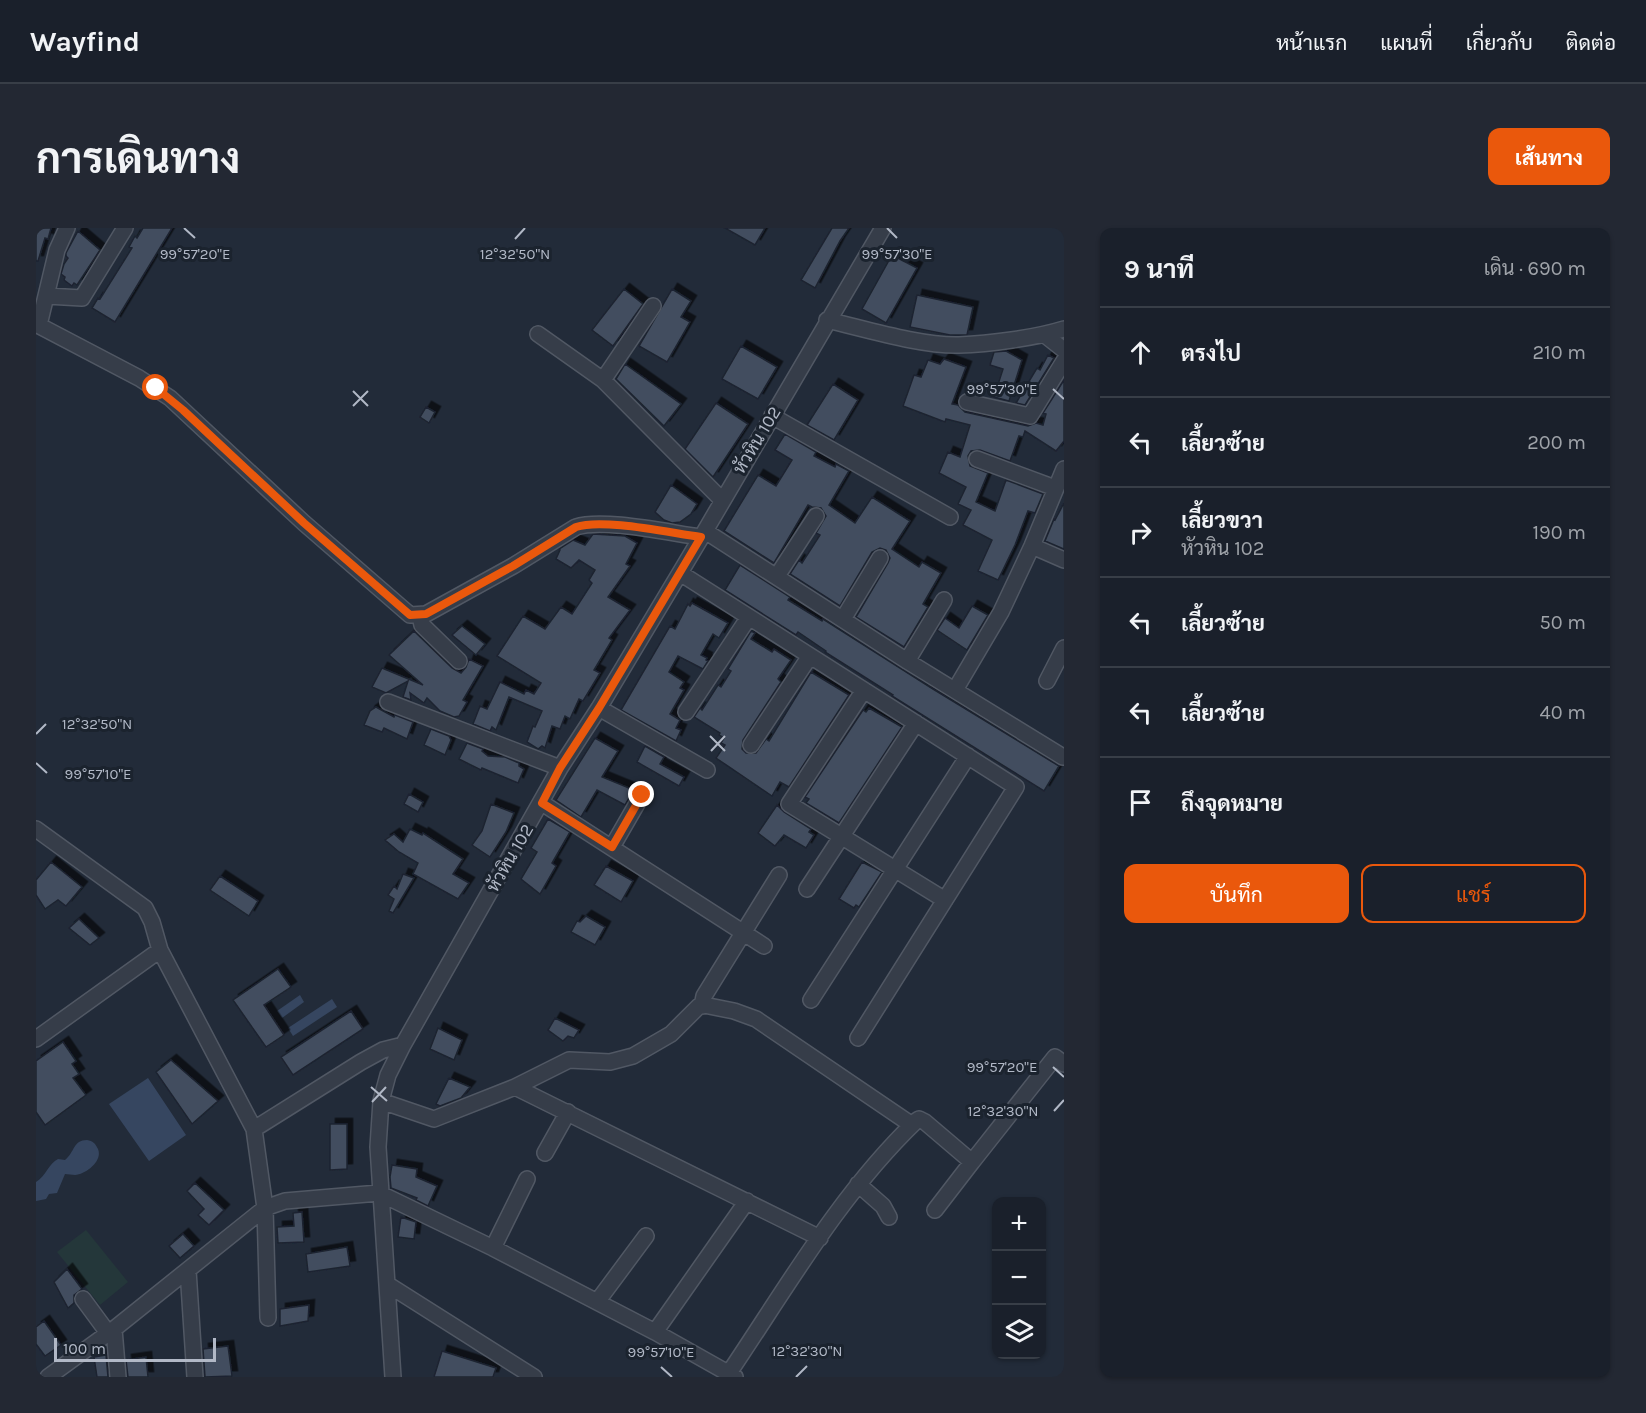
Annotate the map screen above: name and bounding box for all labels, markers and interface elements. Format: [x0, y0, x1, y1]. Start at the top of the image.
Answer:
text: Wayfind [30, 25, 140, 58]
text: หน้าแรก [1276, 31, 1347, 55]
text: แผนที่ [1380, 31, 1433, 55]
text: เกี่ยวกับ [1466, 31, 1533, 55]
text: ติดต่อ [1566, 31, 1616, 55]
button: เส้นทาง [1488, 128, 1610, 185]
text: การเดินทาง [36, 134, 240, 184]
text: 99°57'20"E [160, 245, 230, 263]
text: 12°32'50"N [480, 245, 550, 263]
text: 99°57'30"E [862, 245, 932, 263]
text: 9 นาที [1124, 254, 1194, 285]
text: เดิน · 690 m [1484, 257, 1586, 280]
icon: ahead [1124, 336, 1157, 369]
text: ตรงไป [1181, 341, 1241, 367]
text: 210 m [1532, 341, 1586, 364]
route start [142, 374, 168, 400]
text: 99°57'30"E [967, 380, 1037, 398]
street label: หัวหิน 102 [728, 402, 786, 478]
icon: left [1124, 426, 1157, 459]
text: เลี้ยวซ้าย [1181, 431, 1265, 457]
text: 200 m [1527, 431, 1586, 454]
text: เลี้ยวขวา [1181, 508, 1263, 534]
icon: right [1124, 516, 1157, 549]
text: 190 m [1532, 521, 1586, 544]
text: หัวหิน 102 [1181, 537, 1264, 560]
icon: left [1124, 606, 1157, 639]
text: เลี้ยวซ้าย [1181, 611, 1265, 637]
text: 50 m [1539, 611, 1586, 634]
icon: left [1124, 696, 1157, 729]
text: เลี้ยวซ้าย [1181, 701, 1265, 727]
text: 40 m [1540, 701, 1586, 724]
text: 12°32'50"N [62, 715, 132, 733]
text: 99°57'10"E [65, 765, 131, 783]
route end [628, 781, 654, 807]
icon: arrive [1124, 786, 1157, 819]
text: ถึงจุดหมาย [1181, 791, 1283, 817]
street label: หัวหิน 102 [482, 820, 538, 896]
button: บันทึก [1124, 864, 1349, 923]
button: แชร์ [1361, 864, 1586, 923]
text: 99°57'20"E [967, 1058, 1037, 1076]
text: 12°32'30"N [968, 1102, 1038, 1120]
map controls [992, 1197, 1046, 1359]
button: + [992, 1197, 1046, 1251]
button: − [992, 1251, 1046, 1305]
button: layers [992, 1305, 1046, 1359]
scale bar [54, 1335, 216, 1362]
text: 100 m [63, 1339, 106, 1358]
text: 12°32'30"N [772, 1342, 842, 1360]
text: 99°57'10"E [628, 1343, 694, 1361]

